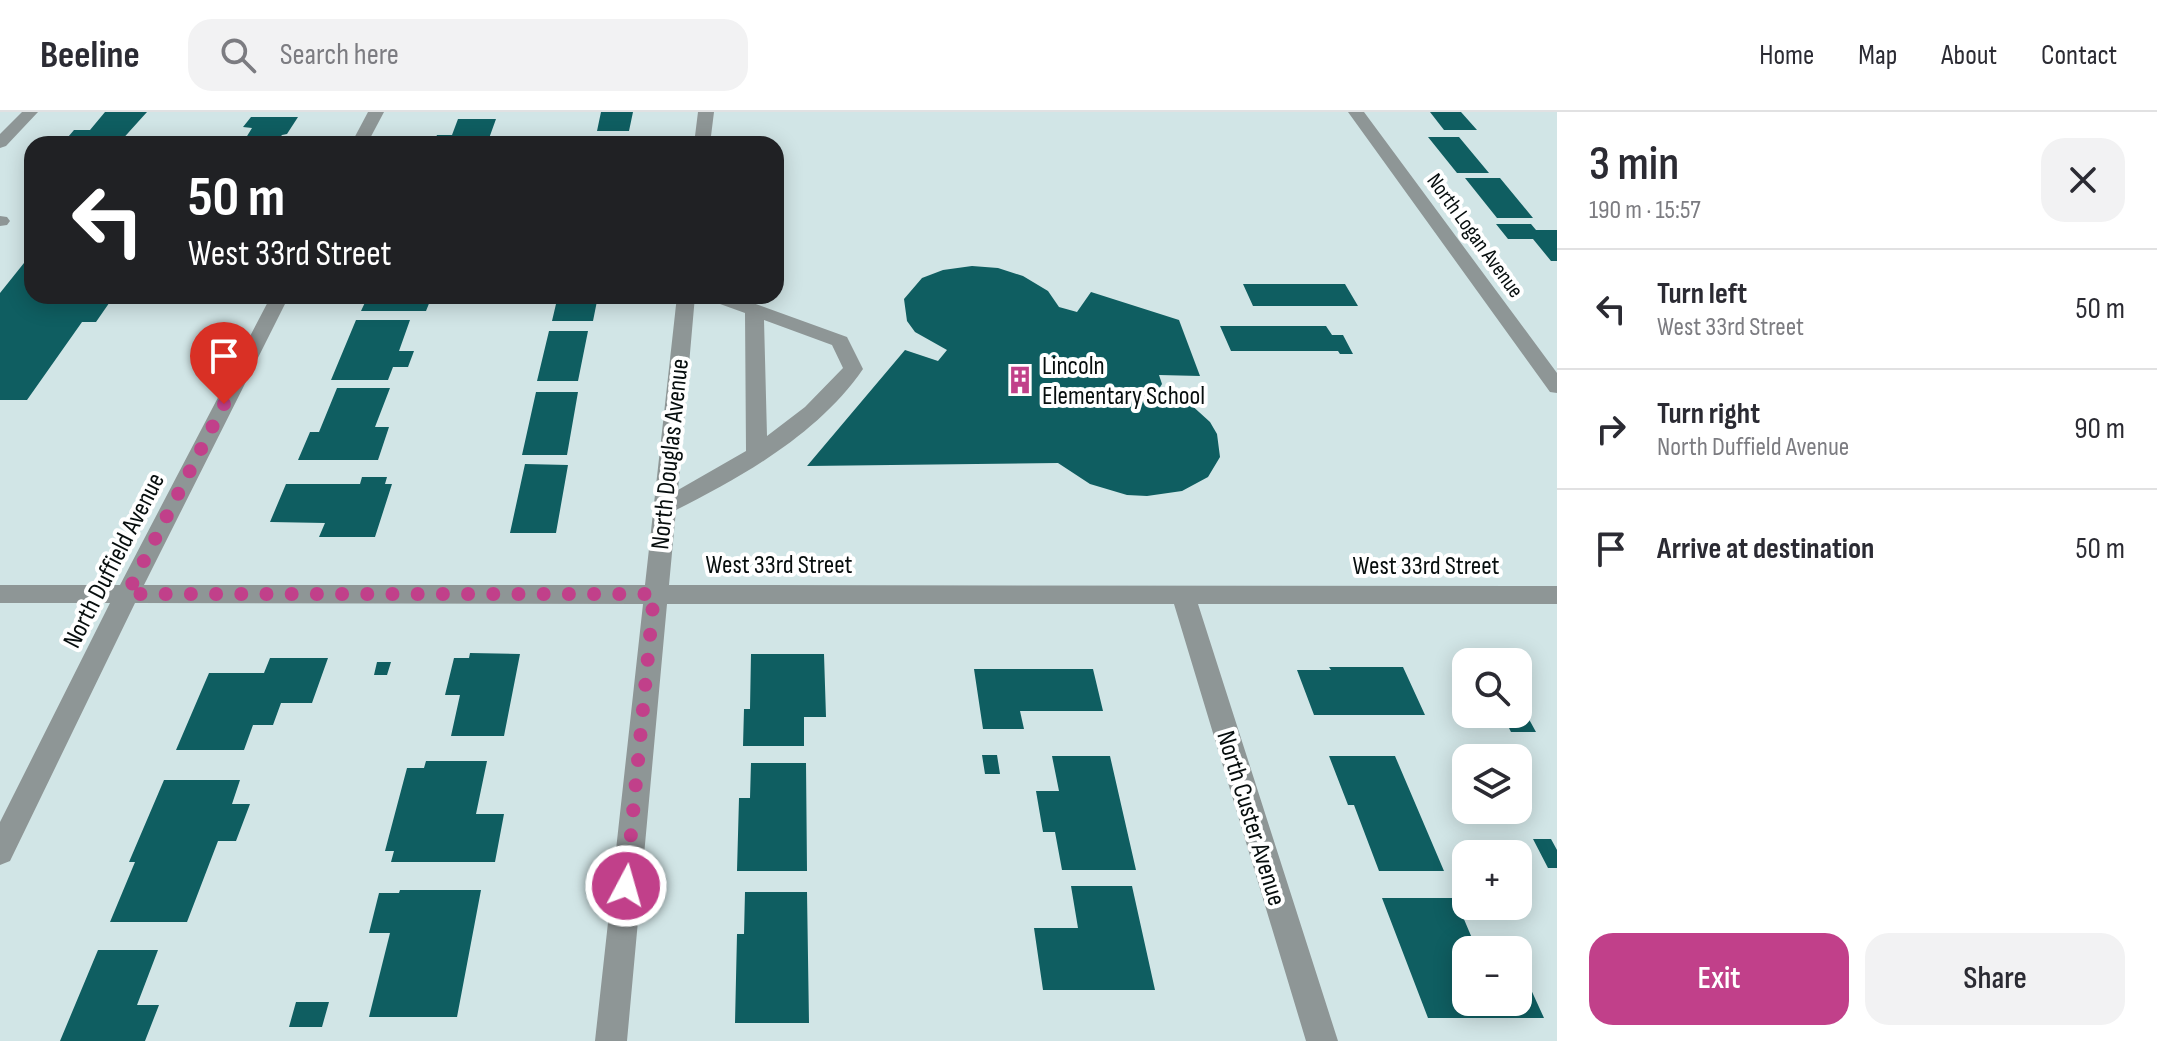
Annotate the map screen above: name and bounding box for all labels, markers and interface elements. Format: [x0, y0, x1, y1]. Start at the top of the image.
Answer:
search box [188, 19, 748, 91]
text: Beeline [40, 33, 140, 78]
icon: search [216, 33, 260, 77]
text: Search here [280, 37, 399, 73]
text: Home [1759, 39, 1814, 72]
text: Map [1858, 39, 1897, 72]
text: About [1941, 39, 1997, 72]
text: Contact [2041, 39, 2117, 72]
text: 3 min [1589, 136, 1679, 193]
button: close [2041, 138, 2125, 222]
text: 50 m [188, 165, 285, 232]
icon: left [56, 168, 160, 272]
street label: North Logan Avenue [1421, 168, 1529, 303]
text: 190 m · 15:57 [1589, 195, 1701, 226]
text: West 33rd Street [188, 233, 392, 276]
text: Turn left [1657, 276, 1747, 312]
icon: left [1589, 287, 1633, 331]
text: 50 m [2076, 291, 2125, 327]
text: West 33rd Street [1657, 312, 1804, 343]
pin [190, 322, 258, 404]
icon: arrive [202, 334, 246, 378]
place label: Lincoln Elementary School [1042, 351, 1205, 412]
street label: North Douglas Avenue [645, 357, 696, 551]
building icon: Lincoln Elementary School [1005, 365, 1035, 395]
text: Turn right [1657, 396, 1760, 432]
icon: right [1589, 407, 1633, 451]
text: 90 m [2074, 411, 2125, 447]
text: North Duffield Avenue [1657, 432, 1849, 463]
street label: North Duffield Avenue [57, 468, 172, 653]
icon: arrive [1589, 527, 1633, 571]
text: Arrive at destination [1657, 531, 1874, 567]
text: 50 m [2076, 531, 2125, 567]
street label: West 33rd Street [705, 550, 853, 581]
street label: West 33rd Street [1352, 551, 1500, 582]
map controls [1452, 648, 1532, 1016]
button: search [1452, 648, 1532, 728]
street label: North Custer Avenue [1209, 727, 1292, 910]
button: layers [1452, 744, 1532, 824]
button: + [1452, 840, 1532, 920]
position arrow [584, 844, 668, 928]
button: Exit [1589, 933, 1849, 1025]
button: Share [1865, 933, 2125, 1025]
button: − [1452, 936, 1532, 1016]

